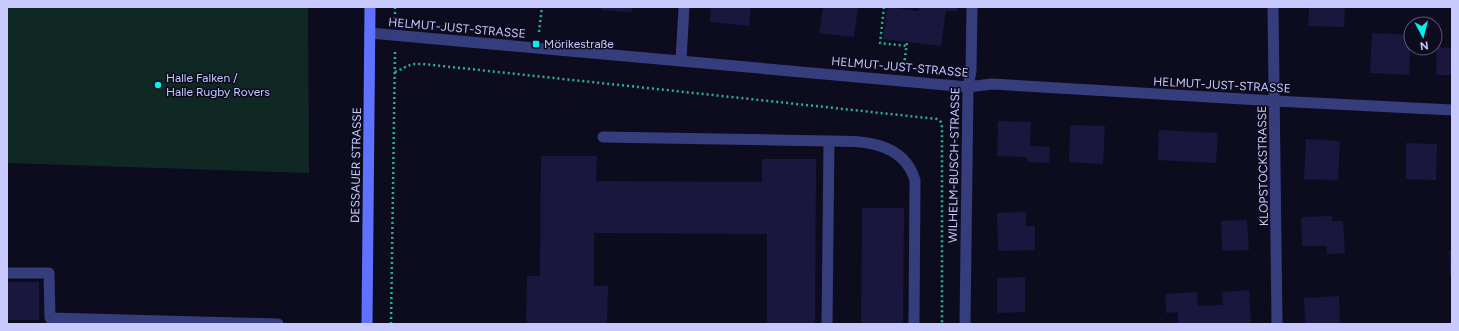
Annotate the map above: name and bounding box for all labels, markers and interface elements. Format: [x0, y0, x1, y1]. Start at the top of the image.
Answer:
street label: HELMUT-JUST-STRASSE [388, 15, 526, 41]
north arrow [1403, 16, 1443, 56]
place label: Mörikestraße [544, 37, 614, 51]
text: N [1419, 38, 1429, 52]
marker: Mörikestraße [531, 39, 541, 49]
street label: HELMUT-JUST-STRASSE [831, 54, 969, 80]
place label: Halle Falken / Halle Rugby Rovers [166, 71, 270, 99]
street label: HELMUT-JUST-STRASSE [1153, 74, 1291, 96]
marker: Halle Falken / Halle Rugby Rovers [153, 80, 163, 90]
street label: WILHELM-BUSCH-STRASSE [946, 87, 962, 243]
street label: KLOPSTOCKSTRASSE [1255, 106, 1271, 226]
street label: DESSAUER STRASSE [348, 107, 364, 223]

